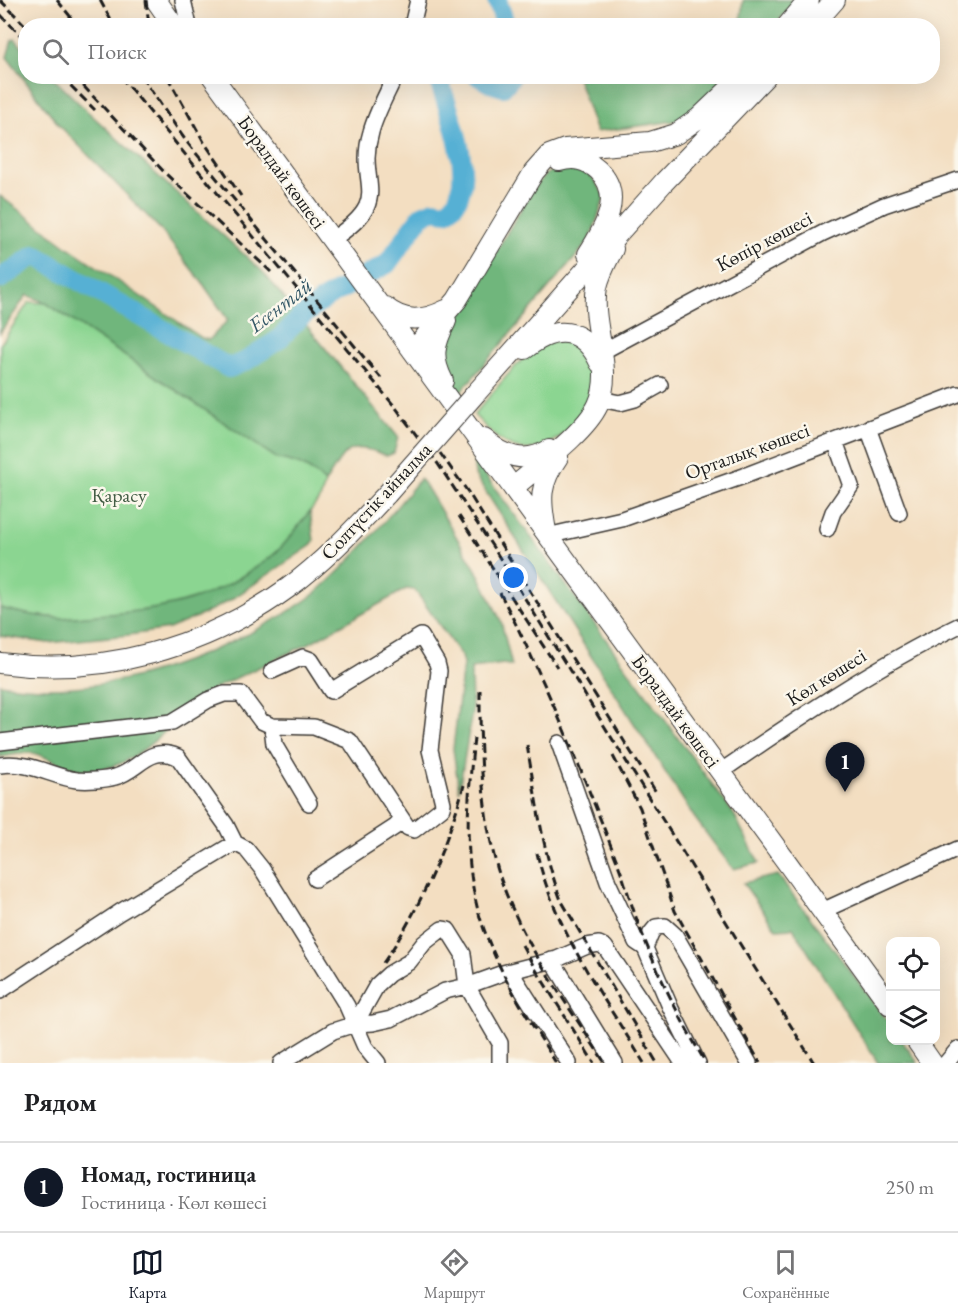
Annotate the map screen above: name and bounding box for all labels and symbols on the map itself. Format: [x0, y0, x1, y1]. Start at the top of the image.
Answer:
street label: Боралдай көшесі [232, 110, 332, 234]
street label: Көпір көшесі [711, 205, 817, 277]
water label: Есентай [242, 272, 318, 339]
street label: Орталық көшесі [681, 416, 813, 486]
street label: Солтүстік айналма [315, 437, 437, 565]
park label: Қарасу [91, 482, 147, 508]
your location [499, 563, 528, 592]
street label: Көл көшесі [781, 642, 871, 712]
street label: Боралдай көшесі [626, 649, 726, 773]
pin: 1 [826, 742, 864, 792]

